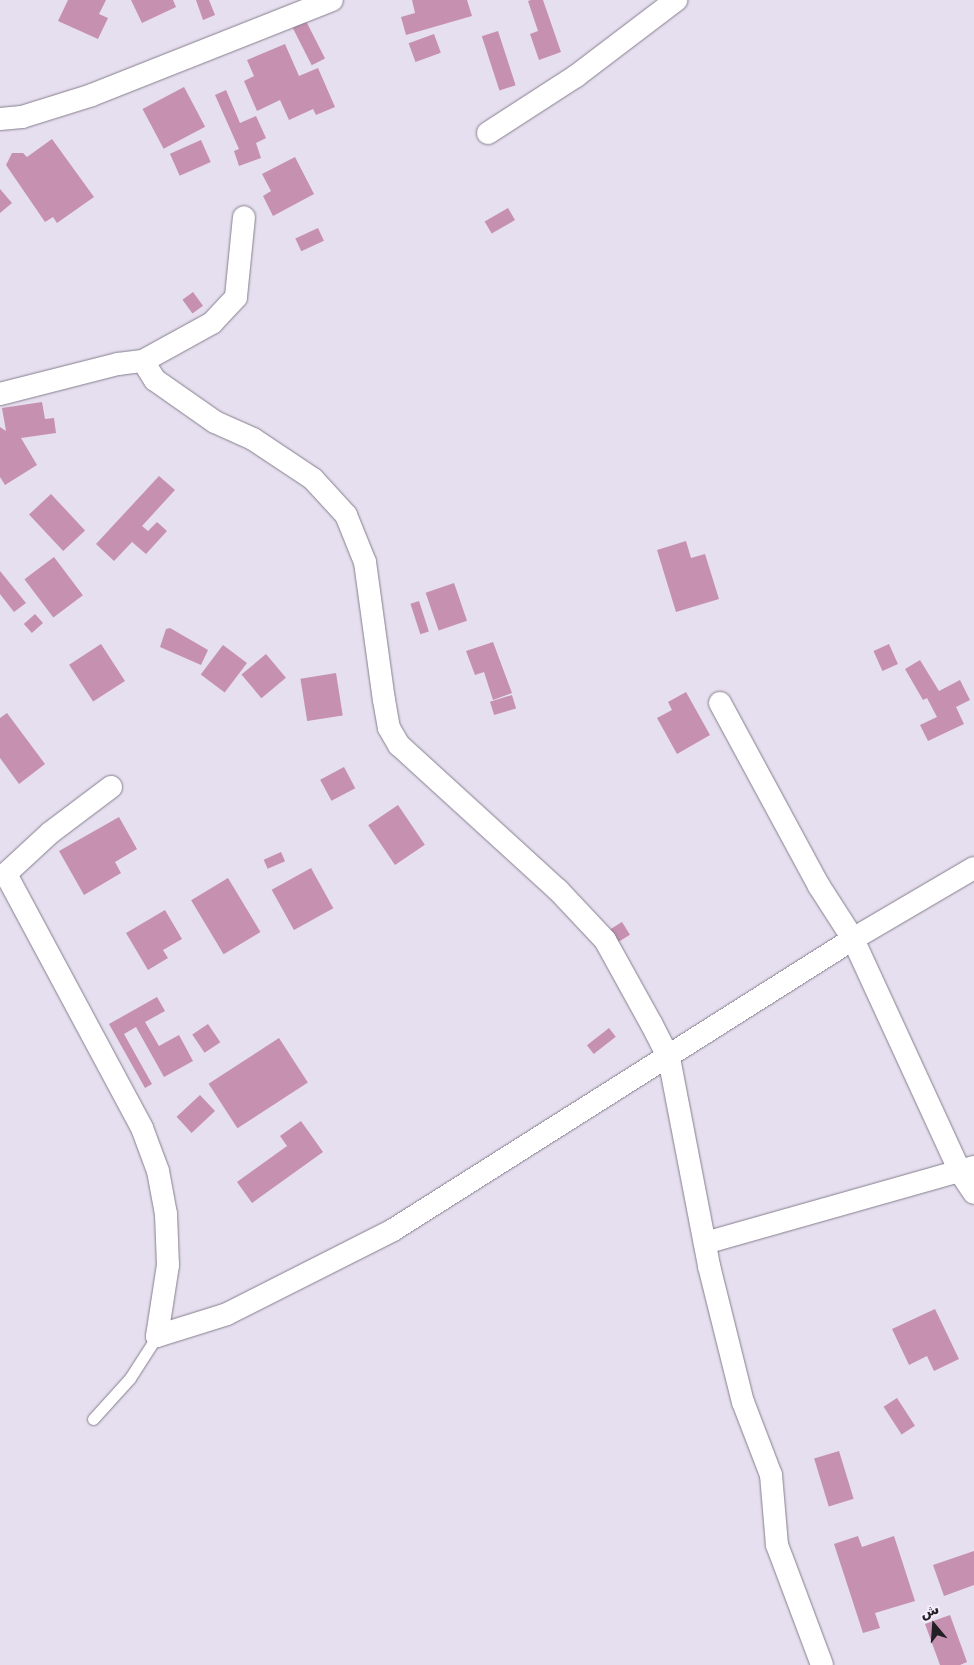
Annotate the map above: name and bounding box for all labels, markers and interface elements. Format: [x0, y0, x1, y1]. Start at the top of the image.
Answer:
north arrow [909, 1600, 959, 1650]
text: ش [918, 1600, 941, 1621]

